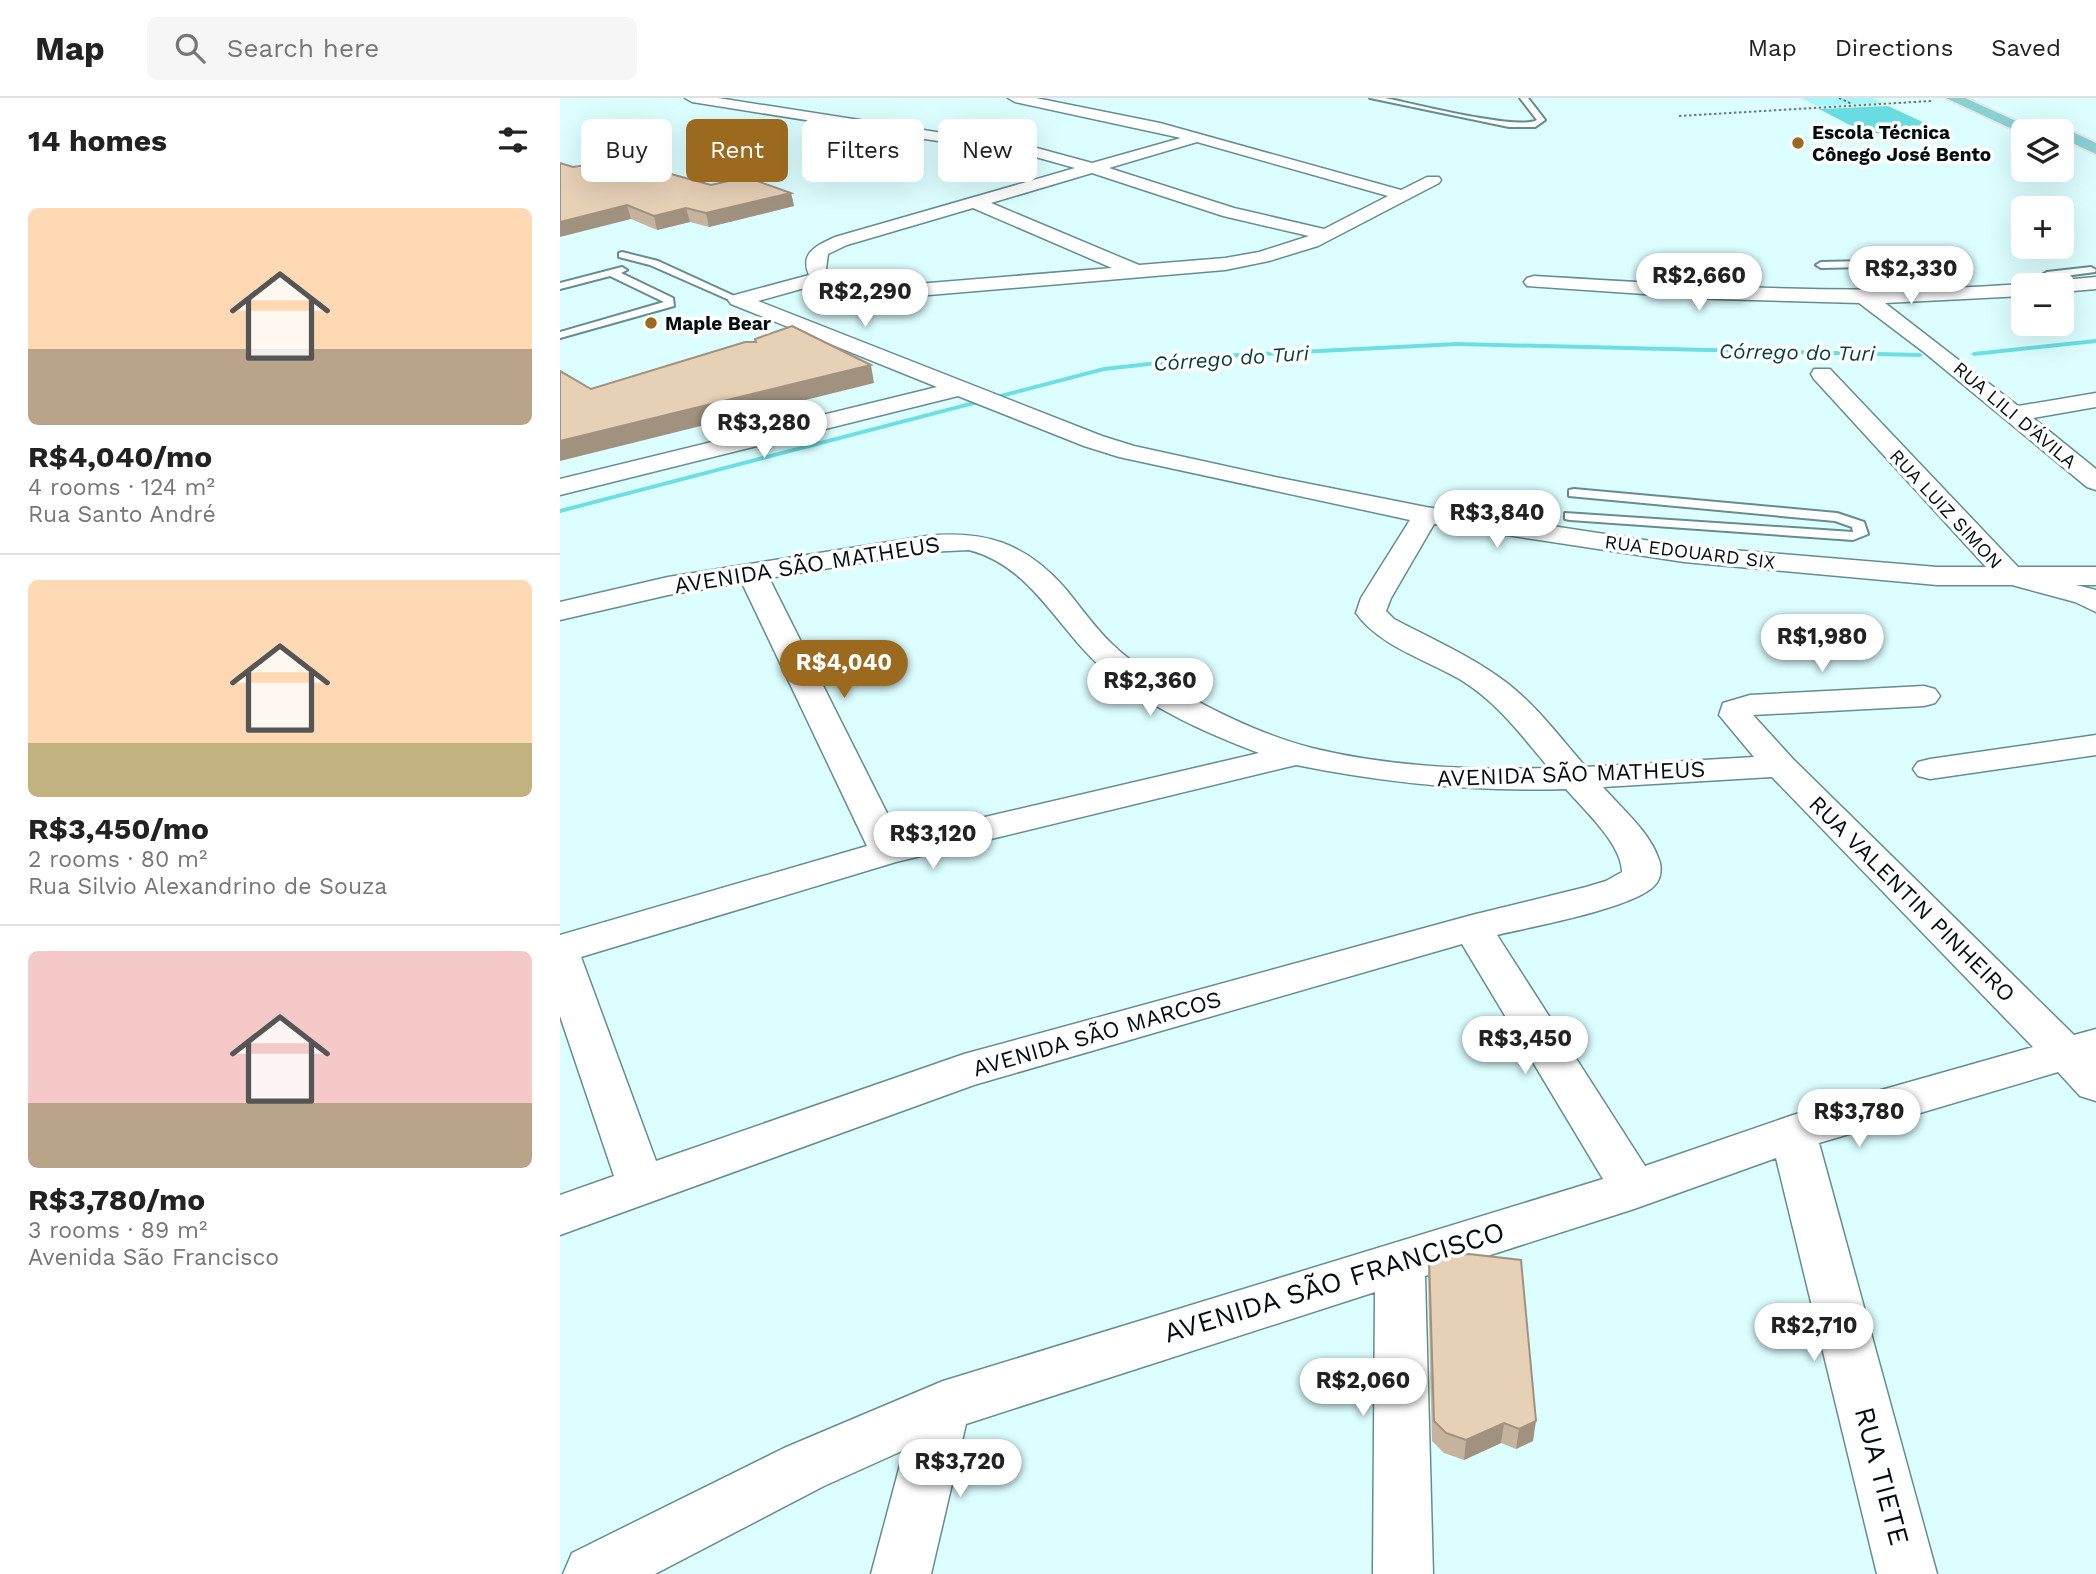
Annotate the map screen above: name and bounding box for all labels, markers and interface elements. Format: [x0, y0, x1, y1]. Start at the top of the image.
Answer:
search box [147, 17, 637, 80]
text: Map [35, 29, 105, 68]
icon: search [171, 29, 209, 67]
text: Search here [227, 33, 379, 63]
text: Map [1748, 34, 1797, 62]
text: Directions [1835, 34, 1953, 62]
text: Saved [1991, 34, 2061, 62]
chip: Buy [581, 119, 672, 182]
chip: Rent [686, 119, 788, 182]
chip: Filters [802, 119, 924, 182]
chip: New [938, 119, 1037, 182]
map controls [2011, 119, 2074, 336]
button: layers [2011, 119, 2074, 182]
icon: filters [494, 121, 532, 159]
place label: Escola Técnica Cônego José Bento [1812, 121, 1991, 166]
text: 14 homes [28, 123, 167, 158]
marker: Escola Técnica Cônego José Bento [1790, 135, 1806, 151]
button: + [2011, 196, 2074, 259]
pin: R$2,330 [1846, 246, 1976, 306]
icon: home [217, 253, 343, 379]
pin: R$2,660 [1634, 254, 1764, 313]
text: R$2,330 [1864, 255, 1958, 282]
text: R$2,660 [1652, 262, 1746, 289]
pin: R$2,290 [800, 270, 930, 329]
button: − [2011, 273, 2074, 336]
text: R$2,290 [818, 278, 912, 305]
place label: Maple Bear [665, 312, 772, 335]
marker: Maple Bear [643, 315, 659, 331]
water label: Córrego do Turi [1719, 338, 1876, 366]
water label: Córrego do Turi [1152, 340, 1310, 376]
street label: RUA LILI D'ÁVILA [1949, 357, 2082, 474]
pin: R$3,280 [699, 400, 829, 460]
text: R$3,280 [717, 409, 811, 436]
text: R$4,040/mo [28, 439, 212, 474]
street label: RUA LUIZ SIMON [1885, 445, 2007, 573]
text: 4 rooms · 124 m² [28, 474, 215, 501]
pin: R$3,840 [1432, 490, 1562, 550]
text: R$3,840 [1450, 499, 1545, 526]
text: Rua Santo André [28, 501, 216, 528]
street label: RUA EDOUARD SIX [1603, 530, 1777, 574]
street label: AVENIDA SÃO MATHEUS [672, 531, 942, 599]
pin: R$1,980 [1757, 614, 1887, 674]
text: R$1,980 [1777, 623, 1867, 650]
icon: home [217, 625, 343, 751]
pin: R$4,040 [779, 640, 909, 700]
text: R$4,040 [796, 649, 892, 676]
pin: R$2,360 [1085, 658, 1215, 718]
text: R$2,360 [1103, 667, 1197, 694]
street label: AVENIDA SÃO MATHEUS [1436, 756, 1706, 792]
street label: RUA VALENTIN PINHEIRO [1803, 790, 2021, 1008]
text: R$3,450/mo [28, 811, 209, 846]
pin: R$3,120 [868, 812, 998, 871]
text: R$3,120 [889, 820, 977, 847]
text: 2 rooms · 80 m² [28, 846, 207, 873]
text: Rua Silvio Alexandrino de Souza [28, 873, 387, 900]
street label: AVENIDA SÃO MARCOS [970, 986, 1224, 1082]
icon: home [217, 996, 343, 1122]
pin: R$3,450 [1460, 1016, 1590, 1076]
text: R$3,450 [1478, 1025, 1572, 1052]
pin: R$3,780 [1794, 1090, 1924, 1149]
text: R$3,780 [1813, 1098, 1905, 1125]
text: R$3,780/mo [28, 1182, 205, 1217]
street label: AVENIDA SÃO FRANCISCO [1160, 1214, 1508, 1350]
text: 3 rooms · 89 m² [28, 1217, 207, 1244]
text: Avenida São Francisco [28, 1244, 279, 1271]
pin: R$2,710 [1749, 1304, 1879, 1363]
text: R$2,710 [1770, 1312, 1858, 1339]
pin: R$2,060 [1298, 1358, 1428, 1418]
text: R$2,060 [1316, 1367, 1410, 1394]
street label: RUA TIETE [1848, 1403, 1916, 1549]
pin: R$3,720 [895, 1440, 1025, 1499]
text: R$3,720 [915, 1448, 1005, 1475]

